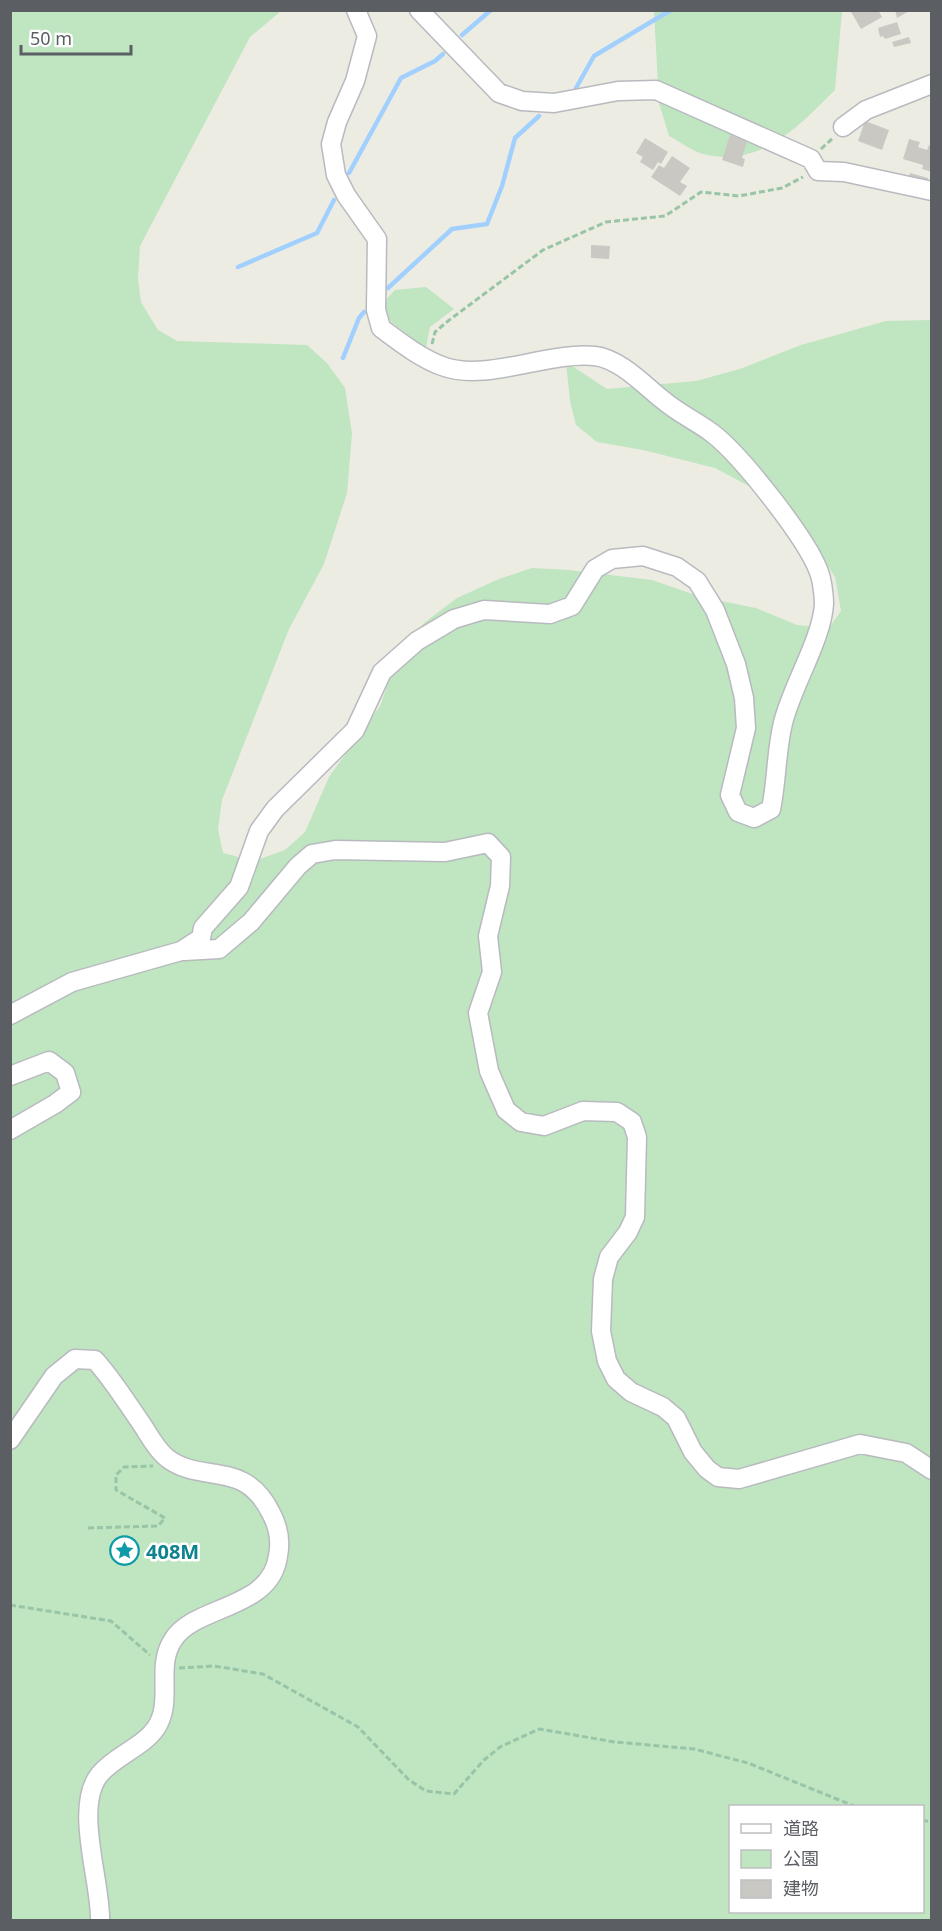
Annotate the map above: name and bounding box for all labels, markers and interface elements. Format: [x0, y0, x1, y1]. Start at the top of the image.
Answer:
scale bar [21, 18, 130, 56]
text: 50 m [30, 26, 72, 50]
place icon: 408M [109, 1535, 141, 1567]
place label: 408M [146, 1538, 199, 1565]
legend [729, 1805, 924, 1913]
text: 道路 [783, 1816, 819, 1840]
text: 公園 [783, 1846, 819, 1870]
text: 建物 [783, 1876, 819, 1900]

